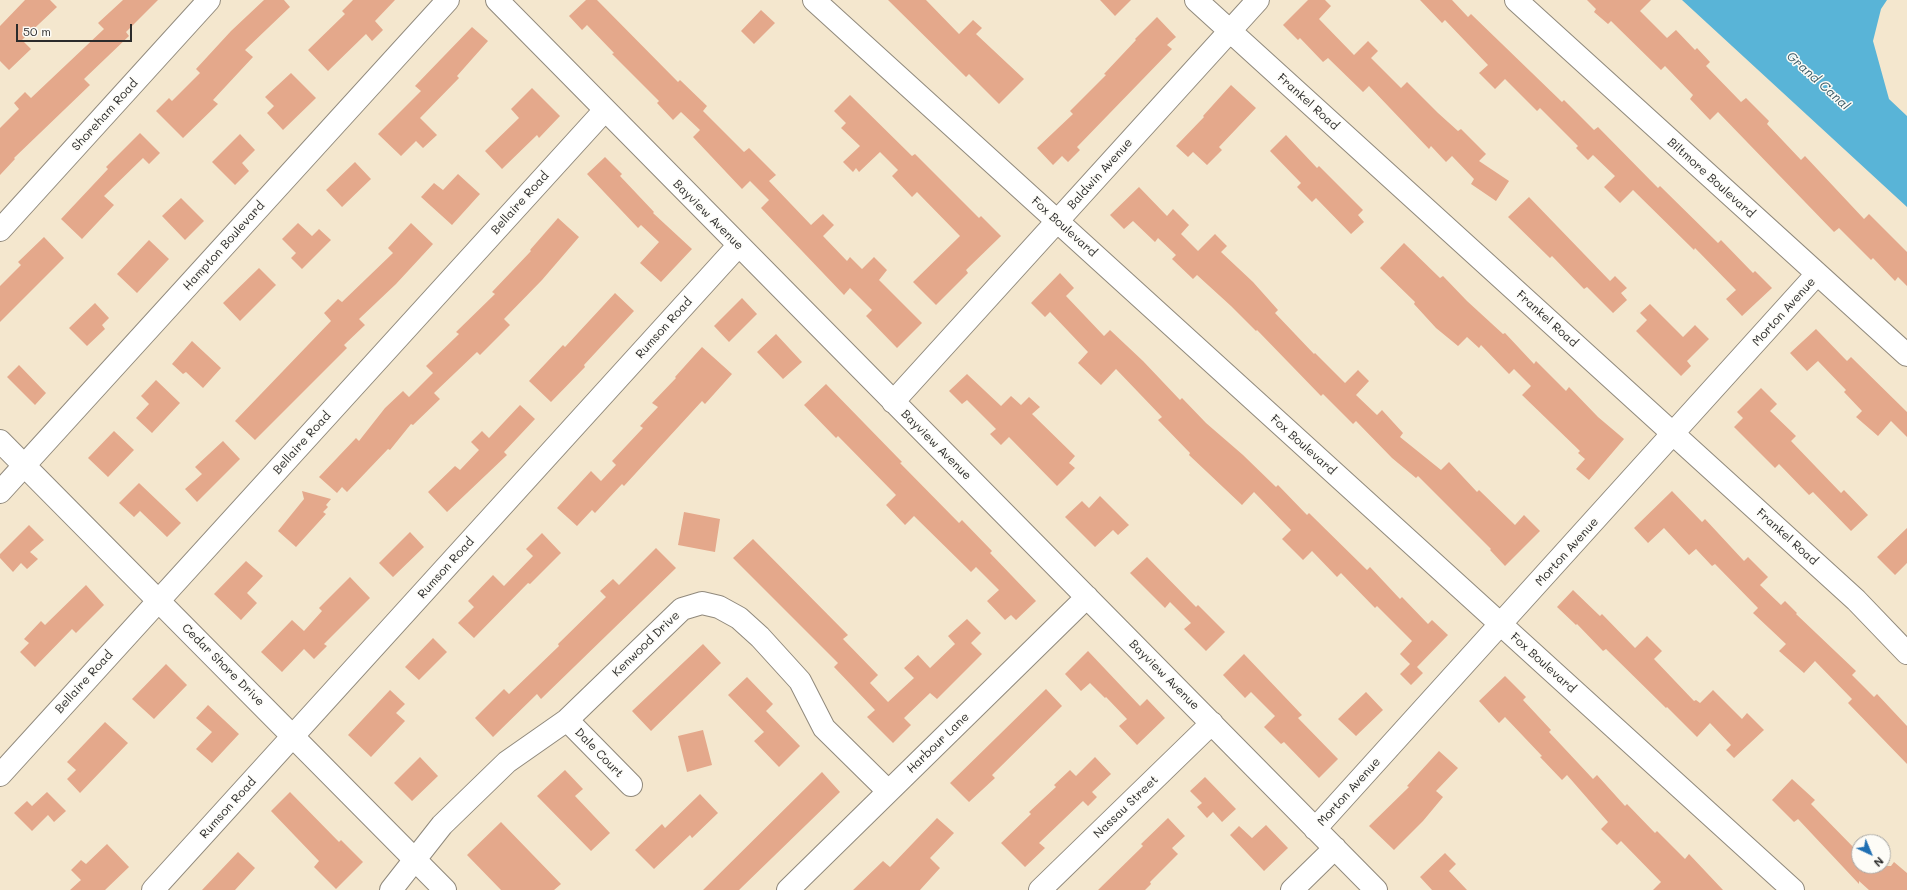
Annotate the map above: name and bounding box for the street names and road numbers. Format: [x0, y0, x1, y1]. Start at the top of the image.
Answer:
street label: Frankel Road [1274, 71, 1342, 133]
street label: Shoreham Road [69, 76, 141, 154]
street label: Biltmore Boulevard [1664, 135, 1758, 221]
street label: Baldwin Avenue [1064, 136, 1136, 212]
street label: Bellaire Road [488, 169, 552, 237]
street label: Bayview Avenue [670, 177, 746, 253]
street label: Fox Boulevard [1028, 194, 1100, 260]
street label: Hampton Boulevard [180, 198, 268, 294]
street label: Morton Avenue [1750, 275, 1818, 349]
street label: Frankel Road [1513, 288, 1581, 350]
street label: Rumson Road [633, 295, 695, 361]
street label: Bayview Avenue [898, 407, 974, 483]
street label: Bellaire Road [270, 409, 334, 477]
street label: Fox Boulevard [1267, 412, 1339, 478]
street label: Frankel Road [1753, 506, 1821, 568]
street label: Morton Avenue [1533, 515, 1601, 589]
street label: Rumson Road [415, 535, 477, 601]
street label: Kenwood Drive [609, 608, 683, 680]
street label: Cedar Shore Drive [179, 621, 267, 709]
street label: Fox Boulevard [1507, 630, 1579, 696]
street label: Bayview Avenue [1126, 637, 1202, 713]
street label: Bellaire Road [52, 648, 116, 716]
street label: Harbour Lane [904, 710, 972, 776]
street label: Dale Court [572, 725, 626, 781]
street label: Morton Avenue [1315, 755, 1383, 829]
street label: Nassau Street [1091, 773, 1161, 841]
street label: Rumson Road [197, 775, 259, 841]

